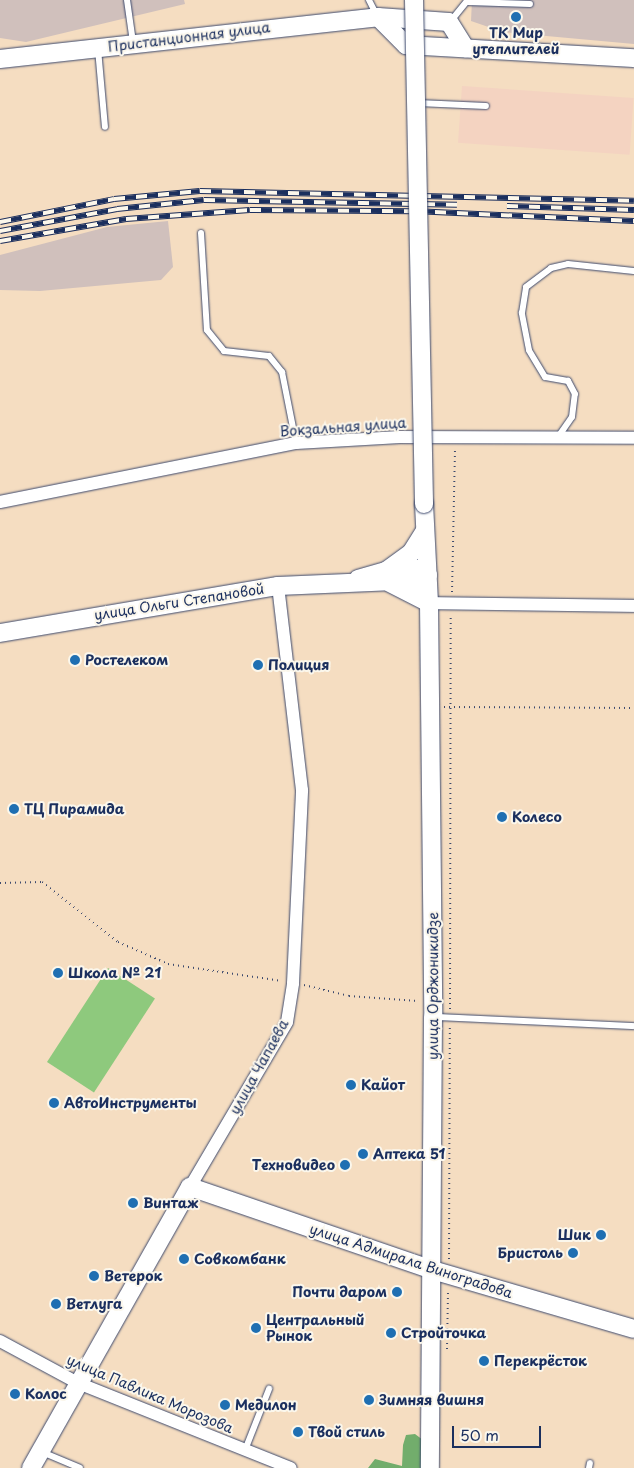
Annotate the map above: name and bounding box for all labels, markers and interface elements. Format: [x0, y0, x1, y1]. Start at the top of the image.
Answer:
marker: ТК Мир утеплителей [510, 11, 522, 23]
street label: Пристанционная улица [106, 19, 272, 55]
place label: ТК Мир утеплителей [472, 25, 560, 58]
street label: Вокзальная улица [279, 414, 407, 440]
street label: улица Ольги Степановой [92, 580, 266, 624]
place label: Ростелеком [85, 652, 168, 668]
marker: Ростелеком [69, 654, 81, 666]
place label: Полиция [268, 657, 329, 673]
marker: Полиция [252, 659, 264, 671]
place label: ТЦ Пирамида [24, 801, 126, 817]
marker: ТЦ Пирамида [8, 803, 20, 815]
place label: Колесо [512, 809, 562, 825]
marker: Колесо [496, 811, 508, 823]
street label: улица Орджоникидзе [425, 912, 441, 1060]
place label: Школа № 21 [68, 965, 162, 981]
marker: Школа № 21 [52, 967, 64, 979]
street label: улица Чапаева [226, 1017, 292, 1117]
place label: Кайот [361, 1077, 405, 1093]
marker: Кайот [345, 1079, 357, 1091]
place label: АвтоИнструменты [64, 1095, 197, 1111]
marker: АвтоИнструменты [48, 1097, 60, 1109]
place label: Аптека 51 [373, 1146, 445, 1162]
marker: Аптека 51 [357, 1148, 369, 1160]
place label: Tехновидео [252, 1157, 335, 1173]
marker: Tехновидео [339, 1159, 351, 1171]
place label: Винтаж [143, 1195, 198, 1211]
marker: Винтаж [127, 1197, 139, 1209]
street label: улица Адмирала Виноградова [307, 1220, 515, 1302]
place label: Шик [557, 1227, 591, 1243]
marker: Шик [595, 1229, 607, 1241]
place label: Бристоль [498, 1245, 563, 1261]
marker: Бристоль [567, 1247, 579, 1259]
place label: Совкомбанк [194, 1251, 286, 1267]
marker: Совкомбанк [178, 1253, 190, 1265]
place label: Ветерок [104, 1268, 162, 1284]
marker: Ветерок [88, 1270, 100, 1282]
place label: Почти даром [292, 1284, 387, 1300]
marker: Почти даром [391, 1286, 403, 1298]
place label: Ветлуга [66, 1296, 122, 1312]
marker: Ветлуга [50, 1298, 62, 1310]
place label: Центральный Рынок [266, 1312, 365, 1344]
marker: Центральный Рынок [250, 1322, 262, 1334]
place label: Стройточка [401, 1325, 486, 1341]
marker: Стройточка [385, 1327, 397, 1339]
street label: улица Павлика Морозова [64, 1351, 236, 1437]
place label: Перекрёсток [494, 1353, 587, 1369]
marker: Перекрёсток [478, 1355, 490, 1367]
place label: Колос [25, 1386, 67, 1402]
marker: Колос [9, 1388, 21, 1400]
place label: Зимняя вишня [379, 1392, 485, 1408]
marker: Зимняя вишня [363, 1394, 375, 1406]
place label: Медилон [235, 1397, 297, 1413]
marker: Медилон [219, 1399, 231, 1411]
scale bar [454, 1416, 543, 1448]
text: 50 m [460, 1423, 499, 1446]
place label: Твой стиль [308, 1424, 386, 1440]
marker: Твой стиль [292, 1426, 304, 1438]

